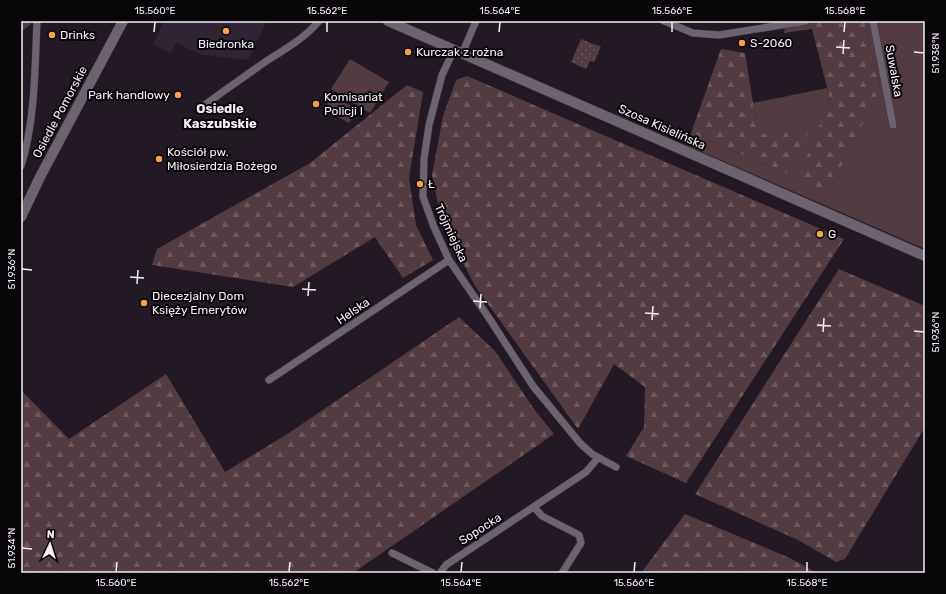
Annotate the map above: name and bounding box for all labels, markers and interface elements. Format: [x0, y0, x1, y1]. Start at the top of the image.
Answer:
text: 15.560°E [135, 5, 175, 17]
text: 15.562°E [307, 5, 347, 17]
text: 15.564°E [480, 5, 520, 17]
text: 15.566°E [652, 5, 692, 17]
text: 15.568°E [825, 5, 865, 17]
marker: Biedronka [221, 26, 231, 36]
place label: Drinks [60, 28, 95, 42]
marker: Drinks [47, 30, 57, 40]
text: 51.938°N [930, 32, 942, 74]
place label: S-2060 [750, 36, 792, 50]
place label: Biedronka [198, 37, 254, 51]
marker: S-2060 [737, 38, 747, 48]
street label: Suwalska [883, 44, 905, 98]
place label: Kurczak z rożna [416, 45, 503, 59]
marker: Kurczak z rożna [403, 47, 413, 57]
street label: Osiedle Pomorskie [30, 63, 90, 160]
place label: Park handlowy [88, 88, 170, 102]
marker: Park handlowy [173, 90, 183, 100]
place label: Komisariat Policji I [324, 90, 383, 118]
marker: Komisariat Policji I [311, 99, 321, 109]
district label: Osiedle Kaszubskie [183, 101, 257, 131]
street label: Szosa Kisielińska [616, 102, 708, 152]
place label: Kościół pw. Miłosierdzia Bożego [167, 145, 277, 173]
marker: Kościół pw. Miłosierdzia Bożego [154, 154, 164, 164]
place label: Ł [428, 177, 435, 191]
marker: Ł [415, 179, 425, 189]
street label: Trójmiejska [431, 202, 471, 264]
place label: G [828, 227, 836, 241]
marker: G [815, 229, 825, 239]
text: 51.936°N [6, 249, 18, 289]
place label: Diecezjalny Dom Księży Emerytów [152, 289, 247, 317]
street label: Helska [334, 295, 372, 327]
marker: Diecezjalny Dom Księży Emerytów [139, 298, 149, 308]
text: 51.936°N [930, 312, 942, 352]
street label: Sopocka [456, 510, 504, 548]
north arrow [30, 524, 70, 564]
text: 51.934°N [6, 527, 18, 568]
text: N [46, 528, 55, 541]
text: 15.560°E [96, 577, 136, 589]
text: 15.562°E [269, 577, 309, 589]
text: 15.564°E [441, 577, 481, 589]
text: 15.566°E [614, 577, 654, 589]
text: 15.568°E [787, 577, 827, 589]

